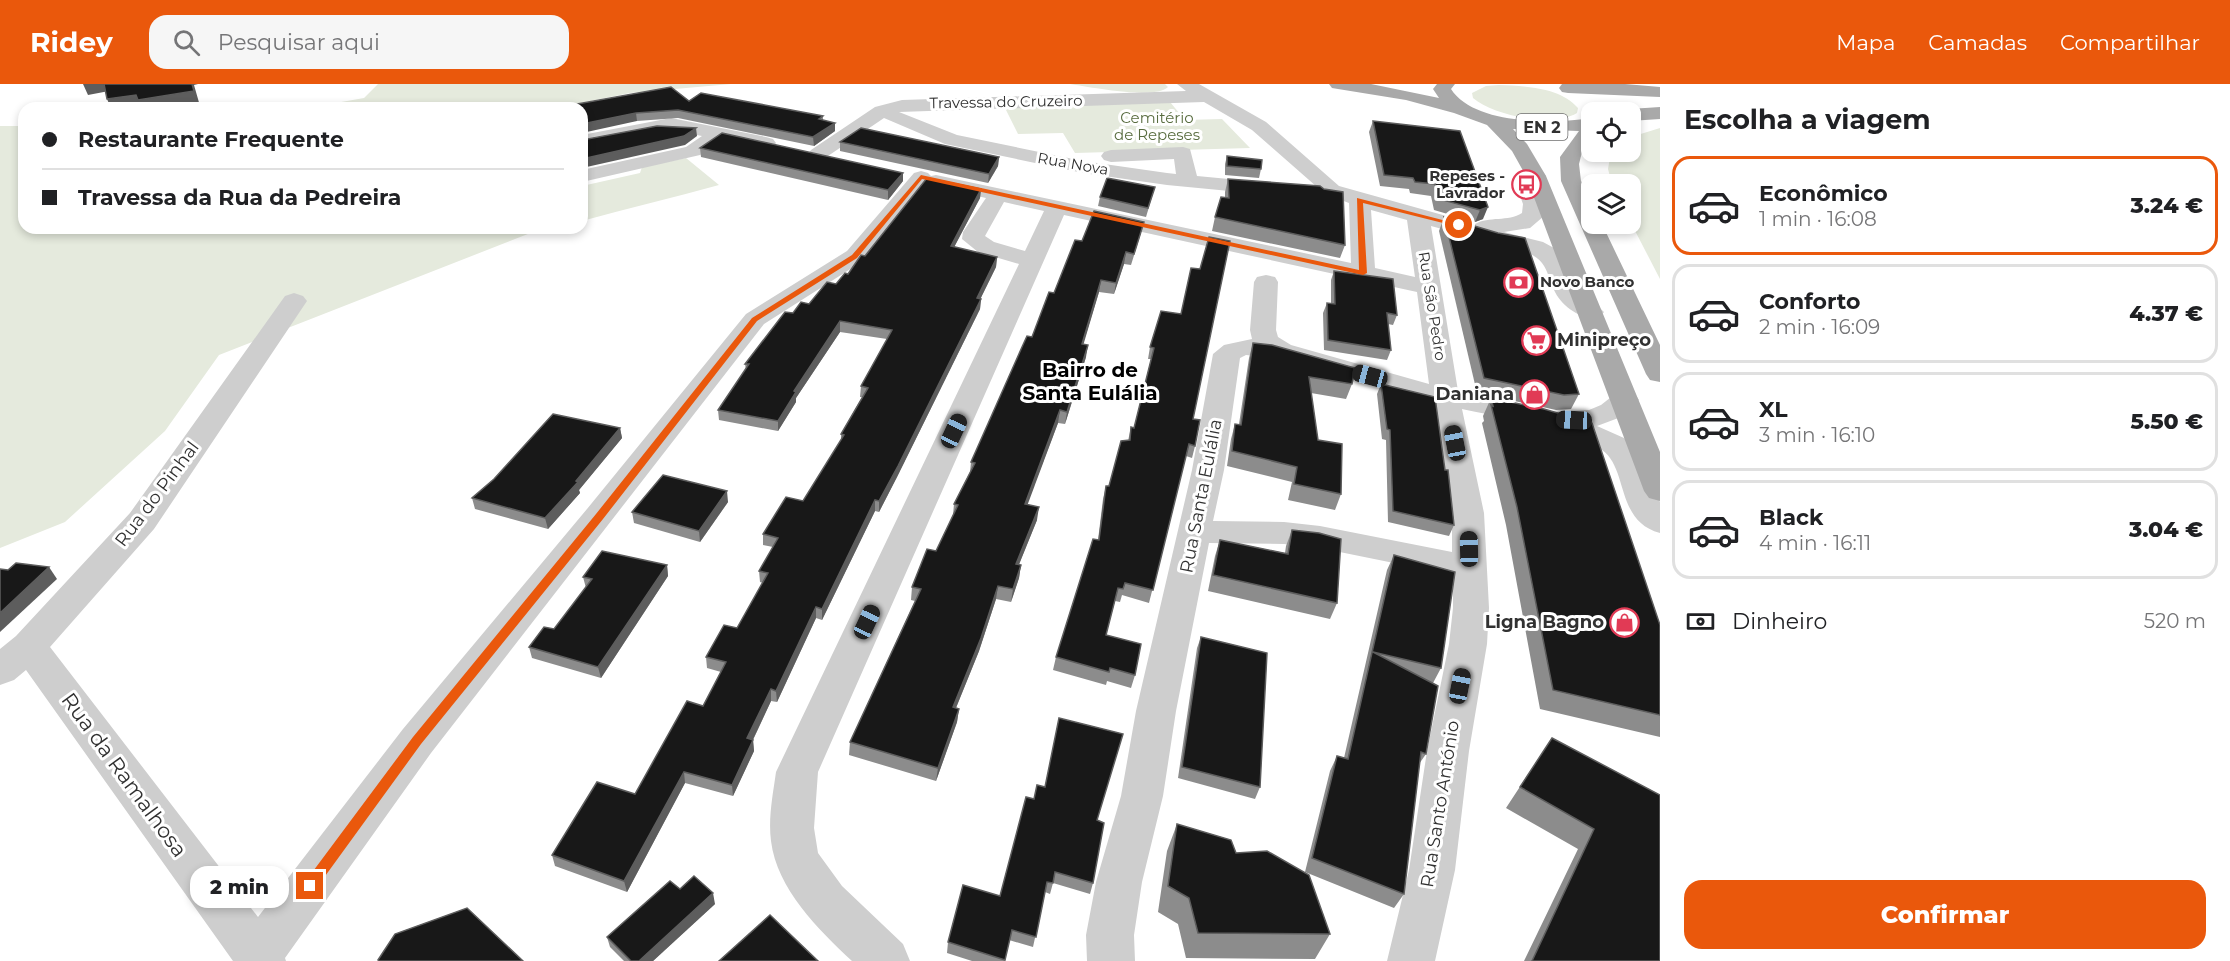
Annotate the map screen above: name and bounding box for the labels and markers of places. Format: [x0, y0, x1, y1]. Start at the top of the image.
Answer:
place label: Repeses - Lavrador [1429, 166, 1506, 202]
bus stop icon: Repeses - Lavrador [1510, 169, 1542, 201]
bank icon: Novo Banco [1503, 266, 1535, 298]
place label: Novo Banco [1540, 272, 1634, 291]
supermarket icon: Minipreço [1520, 324, 1552, 356]
place label: Minipreço [1557, 329, 1651, 351]
shop icon: Daniana [1519, 378, 1551, 410]
place label: Daniana [1436, 383, 1514, 405]
shop icon: Ligna Bagno [1609, 606, 1641, 638]
place label: Ligna Bagno [1485, 611, 1604, 633]

